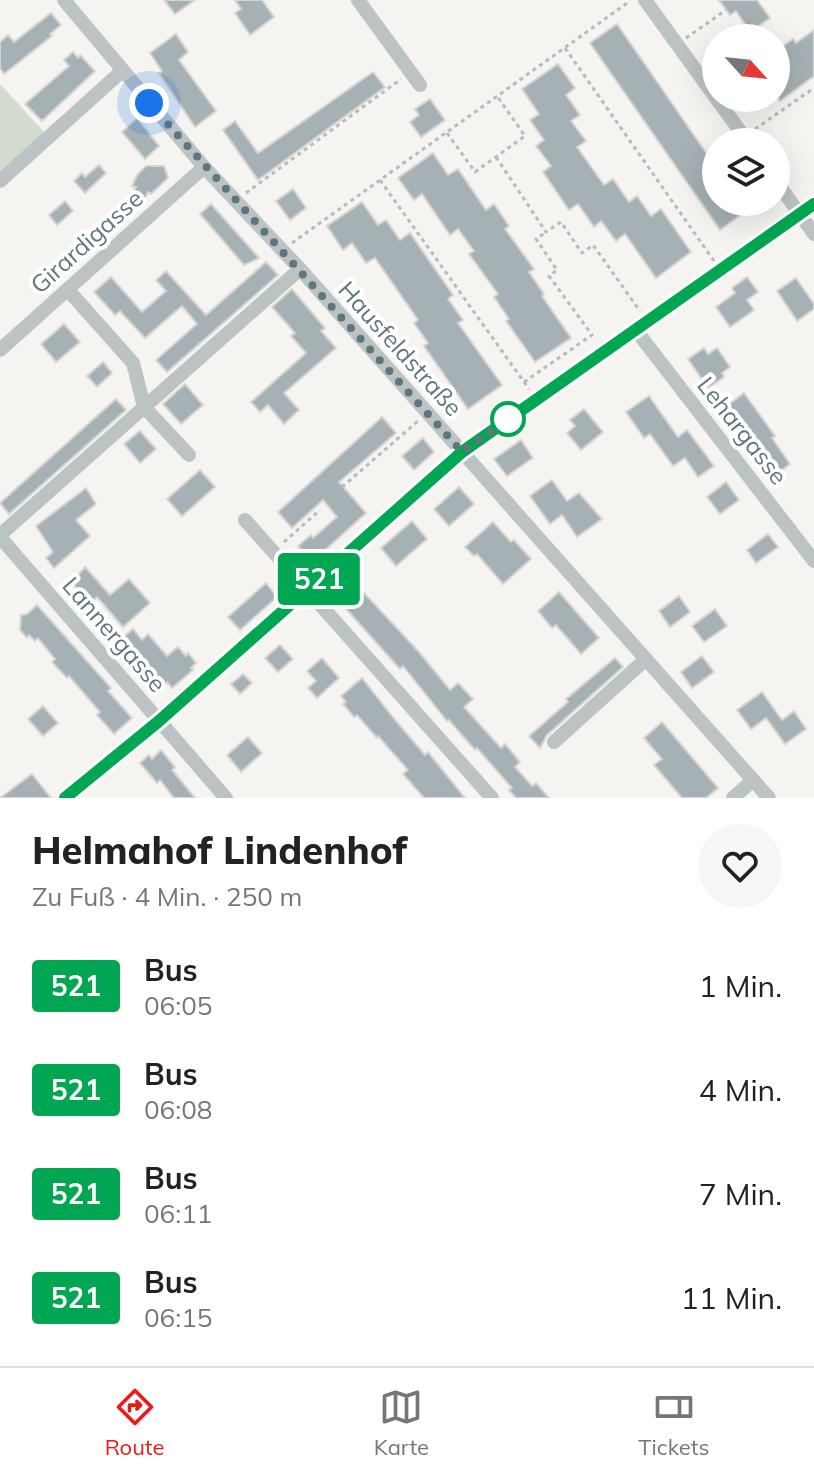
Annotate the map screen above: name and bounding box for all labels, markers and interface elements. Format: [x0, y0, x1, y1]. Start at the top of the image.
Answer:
north arrow [702, 24, 790, 112]
map controls [702, 24, 790, 216]
your location [129, 83, 169, 123]
button: layers [702, 128, 790, 216]
street label: Girardigasse [24, 183, 149, 299]
street label: Hausfeldstraße [332, 275, 469, 422]
street label: Lehargasse [691, 370, 794, 490]
unlabelled marker [491, 402, 525, 436]
line badge: 521 [273, 553, 365, 605]
text: 521 [294, 561, 344, 596]
street label: Lannergasse [57, 571, 173, 698]
button: heart [698, 824, 782, 908]
text: Helmahof Lindenhof [32, 826, 407, 874]
text: Zu Fuß · 4 Min. · 250 m [32, 880, 302, 913]
text: Bus [144, 951, 198, 989]
text: 1 Min. [699, 967, 782, 1005]
text: 521 [51, 968, 101, 1003]
text: 06:05 [144, 989, 212, 1022]
text: Bus [144, 1055, 198, 1093]
text: 4 Min. [699, 1071, 782, 1109]
text: 521 [51, 1072, 101, 1107]
text: 06:08 [144, 1093, 212, 1126]
text: Bus [144, 1159, 198, 1197]
text: 7 Min. [699, 1175, 782, 1213]
text: 521 [51, 1176, 101, 1211]
text: 06:11 [144, 1197, 212, 1230]
text: Bus [144, 1263, 198, 1301]
text: 11 Min. [681, 1279, 782, 1317]
text: 521 [51, 1280, 101, 1315]
text: 06:15 [144, 1301, 212, 1334]
tab: Route [105, 1385, 164, 1461]
tab: Karte [374, 1385, 429, 1461]
tab: Tickets [638, 1385, 709, 1461]

